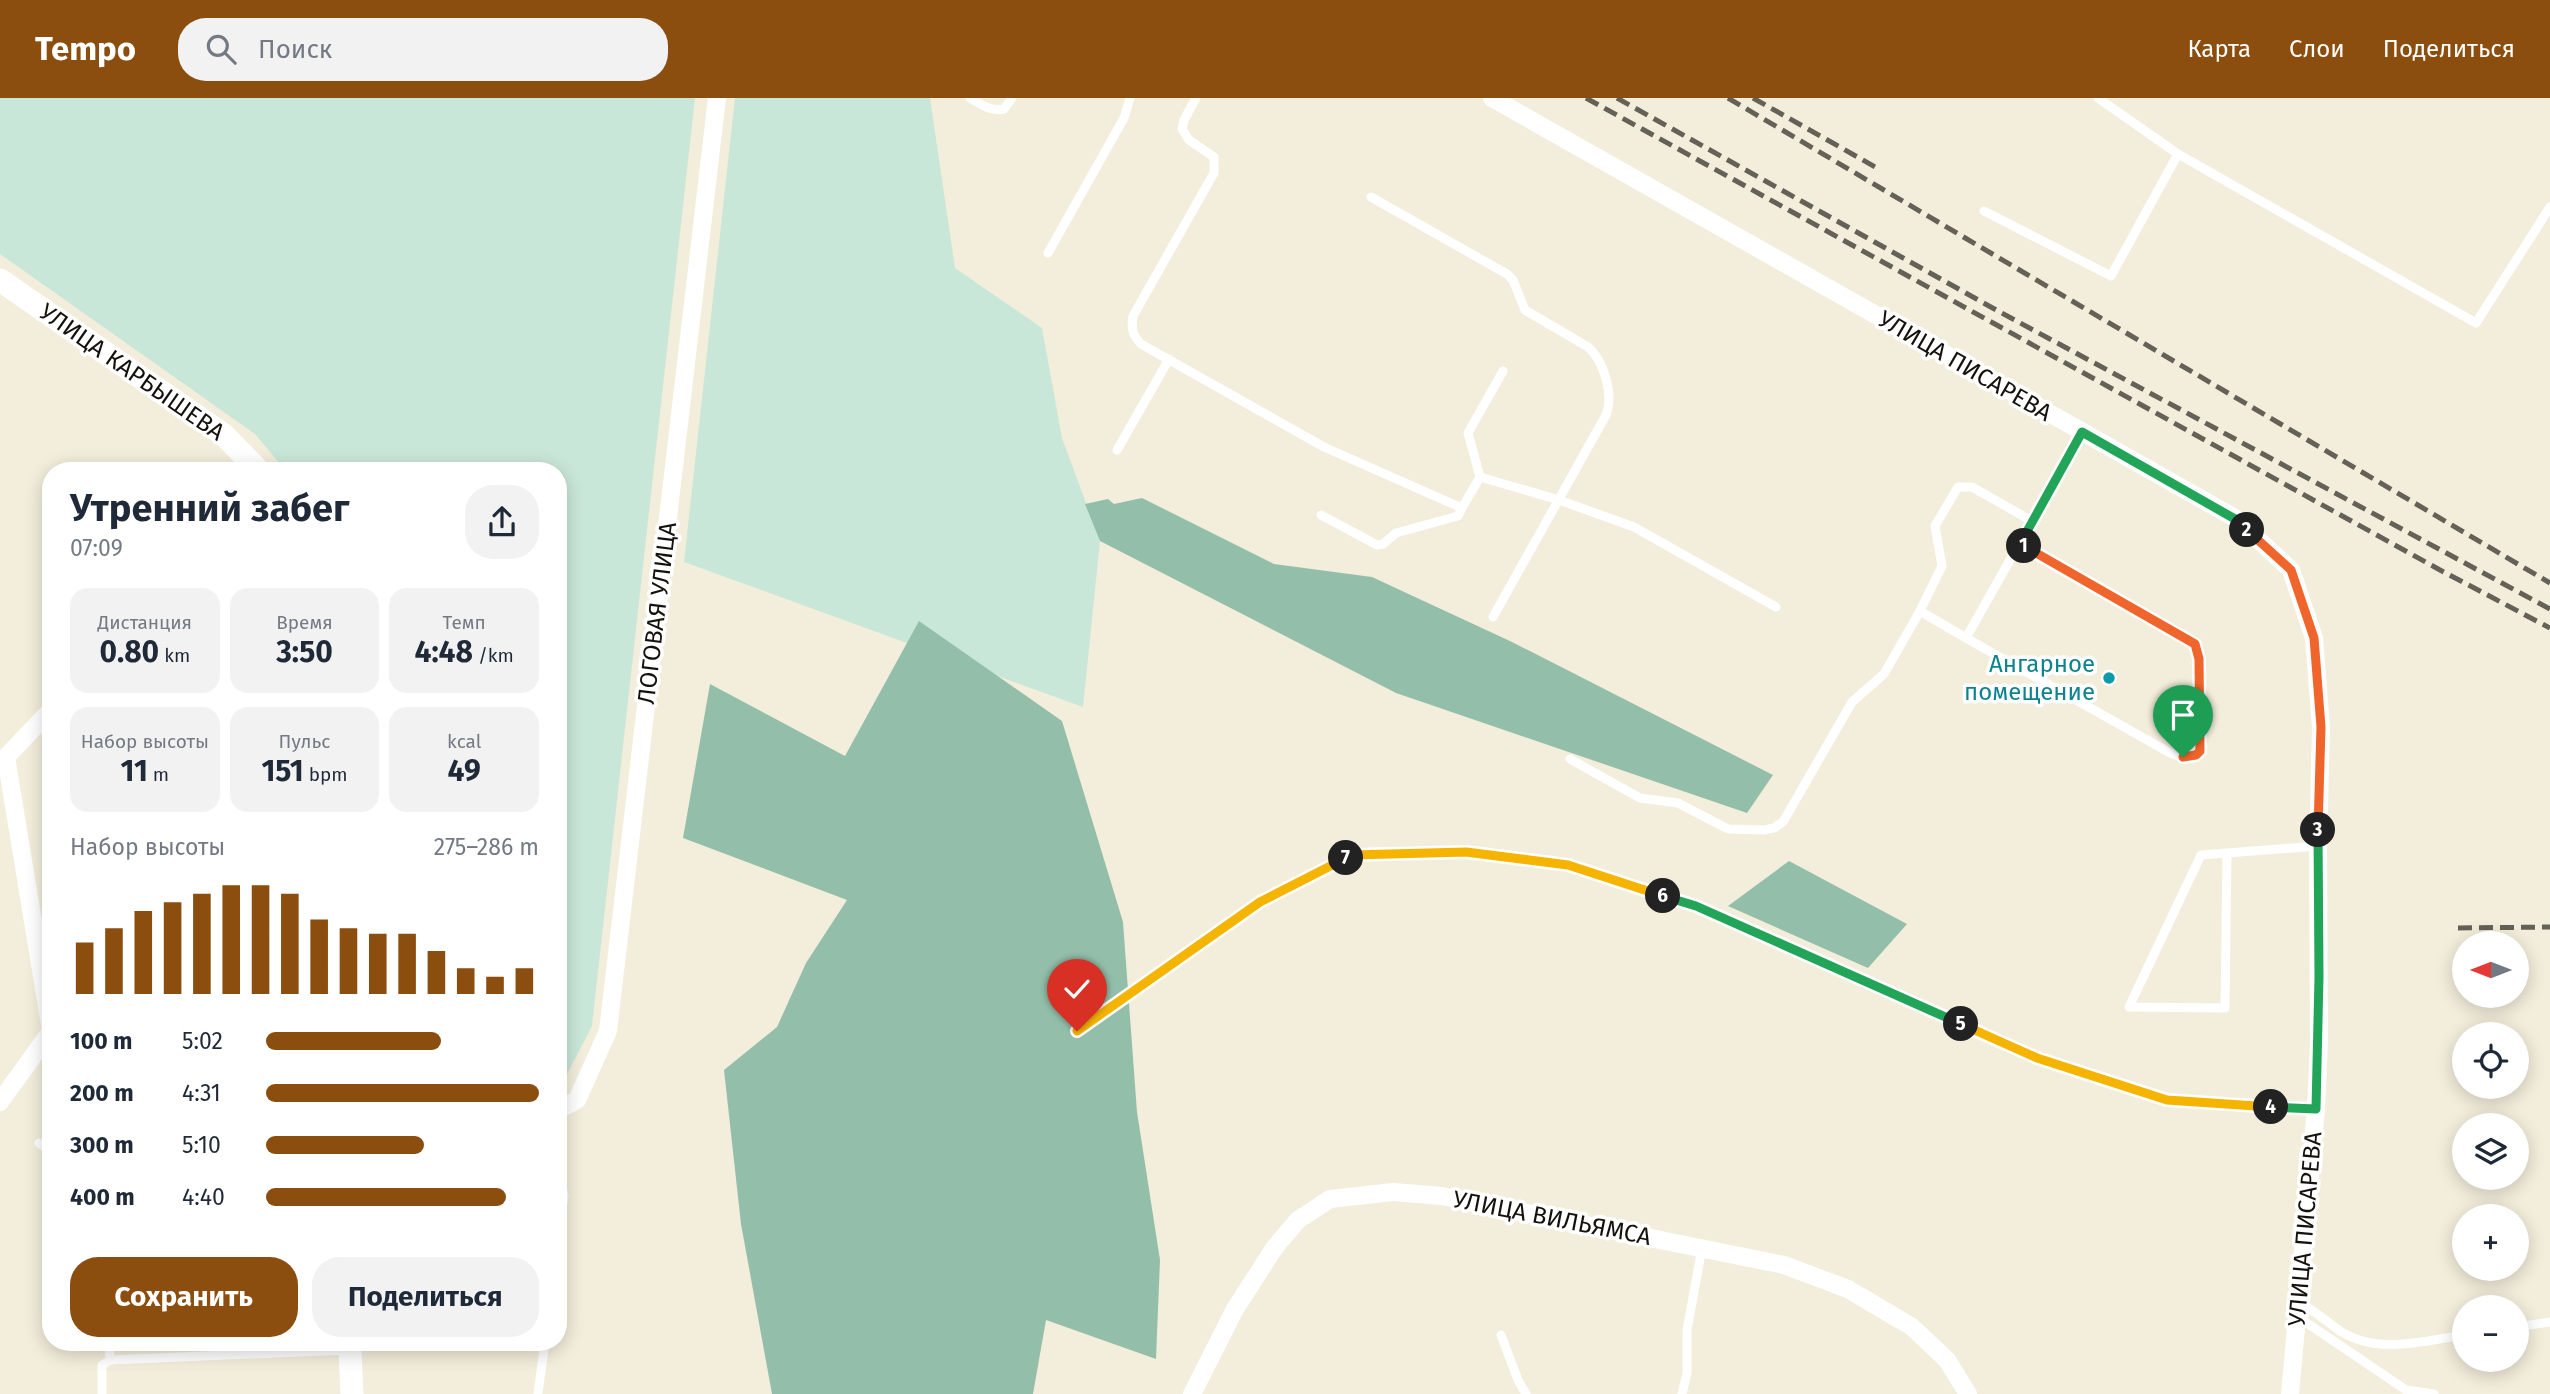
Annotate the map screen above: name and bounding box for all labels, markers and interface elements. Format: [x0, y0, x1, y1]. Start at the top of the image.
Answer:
search box [178, 18, 668, 81]
text: Tempo [35, 29, 136, 69]
icon: search [202, 30, 240, 68]
text: Поиск [258, 34, 332, 65]
text: Карта [2187, 35, 2251, 63]
text: Слои [2289, 35, 2345, 63]
text: Поделиться [2383, 35, 2515, 63]
street label: УЛИЦА КАРБЫШЕВА [34, 298, 230, 447]
street label: УЛИЦА ПИСАРЕВА [1873, 305, 2057, 427]
text: Утренний забег [70, 485, 349, 531]
button: share [465, 485, 539, 559]
pin: 2 [2230, 512, 2264, 548]
text: 2 [2242, 518, 2251, 541]
street label: ЛОГОВАЯ УЛИЦА [632, 520, 682, 706]
pin: 1 [2007, 528, 2042, 564]
text: 07:09 [70, 534, 123, 562]
text: 1 [2019, 534, 2028, 557]
text: Дистанция [98, 611, 192, 634]
text: Время [276, 611, 333, 634]
text: Темп [443, 611, 486, 634]
text: 0.80 [99, 634, 159, 670]
text: 3:50 [276, 634, 333, 670]
text: 4:48 [415, 634, 473, 670]
text: km [159, 644, 190, 667]
text: /km [473, 644, 514, 667]
place label: Ангарное помещение [1964, 650, 2095, 706]
marker: Ангарное помещение [2101, 670, 2117, 686]
pin [2153, 685, 2213, 757]
icon: arrive [2164, 696, 2202, 734]
text: Набор высоты [81, 730, 209, 753]
text: Пульс [279, 730, 330, 753]
text: kcal [447, 730, 481, 753]
text: 11 [121, 753, 148, 789]
text: 151 [261, 753, 304, 789]
text: 49 [448, 753, 481, 789]
text: m [148, 763, 169, 786]
text: bpm [304, 763, 348, 786]
pin: 3 [2300, 812, 2336, 848]
text: 3 [2313, 818, 2322, 841]
text: Набор высоты [70, 833, 225, 861]
text: 275–286 m [434, 833, 539, 861]
pin: 7 [1328, 840, 1364, 876]
text: 7 [1341, 846, 1350, 869]
pin: 6 [1646, 878, 1680, 914]
text: 6 [1657, 884, 1668, 907]
north arrow [2452, 931, 2529, 1008]
map controls [2452, 931, 2529, 1372]
pin [1047, 959, 1107, 1031]
icon: check [1058, 970, 1096, 1008]
pin: 5 [1944, 1006, 1979, 1042]
text: 5 [1955, 1012, 1966, 1035]
button: locate [2452, 1022, 2529, 1099]
text: 100 m [70, 1027, 132, 1055]
text: 5:02 [182, 1027, 223, 1055]
text: 200 m [70, 1079, 134, 1107]
text: 4:31 [182, 1079, 221, 1107]
pin: 4 [2254, 1090, 2288, 1124]
text: 4 [2265, 1095, 2276, 1118]
button: layers [2452, 1113, 2529, 1190]
street label: УЛИЦА ПИСАРЕВА [2283, 1130, 2327, 1328]
text: 300 m [70, 1131, 134, 1159]
text: 5:10 [182, 1131, 221, 1159]
text: 400 m [70, 1183, 135, 1211]
text: 4:40 [182, 1183, 225, 1211]
street label: УЛИЦА ВИЛЬЯМСА [1451, 1185, 1654, 1251]
button: + [2452, 1204, 2529, 1281]
button: Сохранить [70, 1257, 298, 1337]
button: Поделиться [312, 1257, 539, 1337]
button: − [2452, 1295, 2529, 1372]

